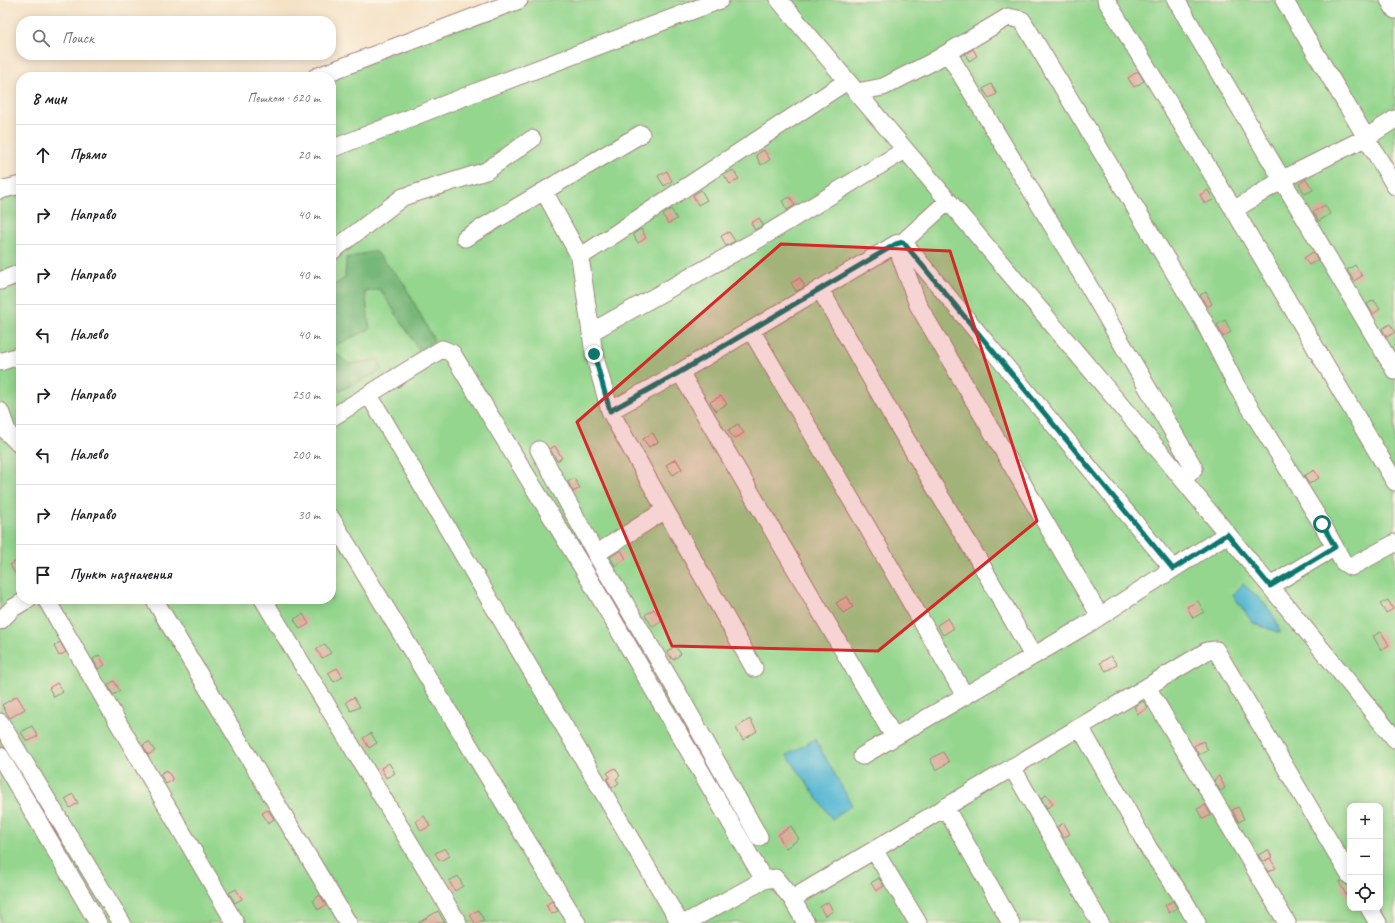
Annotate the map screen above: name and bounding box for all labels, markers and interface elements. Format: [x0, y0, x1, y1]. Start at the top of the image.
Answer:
search box [16, 16, 336, 60]
icon: search [30, 27, 52, 49]
text: Поиск [62, 29, 94, 48]
text: 8 мин [32, 88, 67, 109]
text: Пешком · 620 m [247, 90, 320, 106]
icon: ahead [32, 144, 54, 166]
text: Прямо [70, 145, 106, 164]
text: 20 m [298, 147, 320, 163]
icon: right [32, 204, 54, 226]
text: Направо [70, 205, 116, 224]
text: 40 m [298, 207, 320, 223]
icon: right [32, 264, 54, 286]
text: Направо [70, 265, 116, 284]
text: 40 m [298, 267, 320, 283]
icon: left [32, 324, 54, 346]
text: Налево [70, 325, 108, 344]
text: 40 m [298, 327, 320, 343]
route end [585, 345, 603, 363]
icon: right [32, 384, 54, 406]
text: Направо [70, 385, 116, 404]
text: 250 m [292, 387, 320, 403]
icon: left [32, 444, 54, 466]
text: Налево [70, 445, 108, 464]
text: 200 m [292, 447, 320, 463]
icon: right [32, 504, 54, 526]
text: Направо [70, 505, 116, 524]
text: 30 m [298, 507, 320, 523]
route start [1313, 515, 1331, 533]
icon: arrive [32, 564, 54, 586]
text: Пункт назначения [70, 565, 172, 584]
map controls [1347, 803, 1383, 911]
button: + [1347, 803, 1383, 839]
button: − [1347, 839, 1383, 875]
button: locate [1347, 875, 1383, 911]

